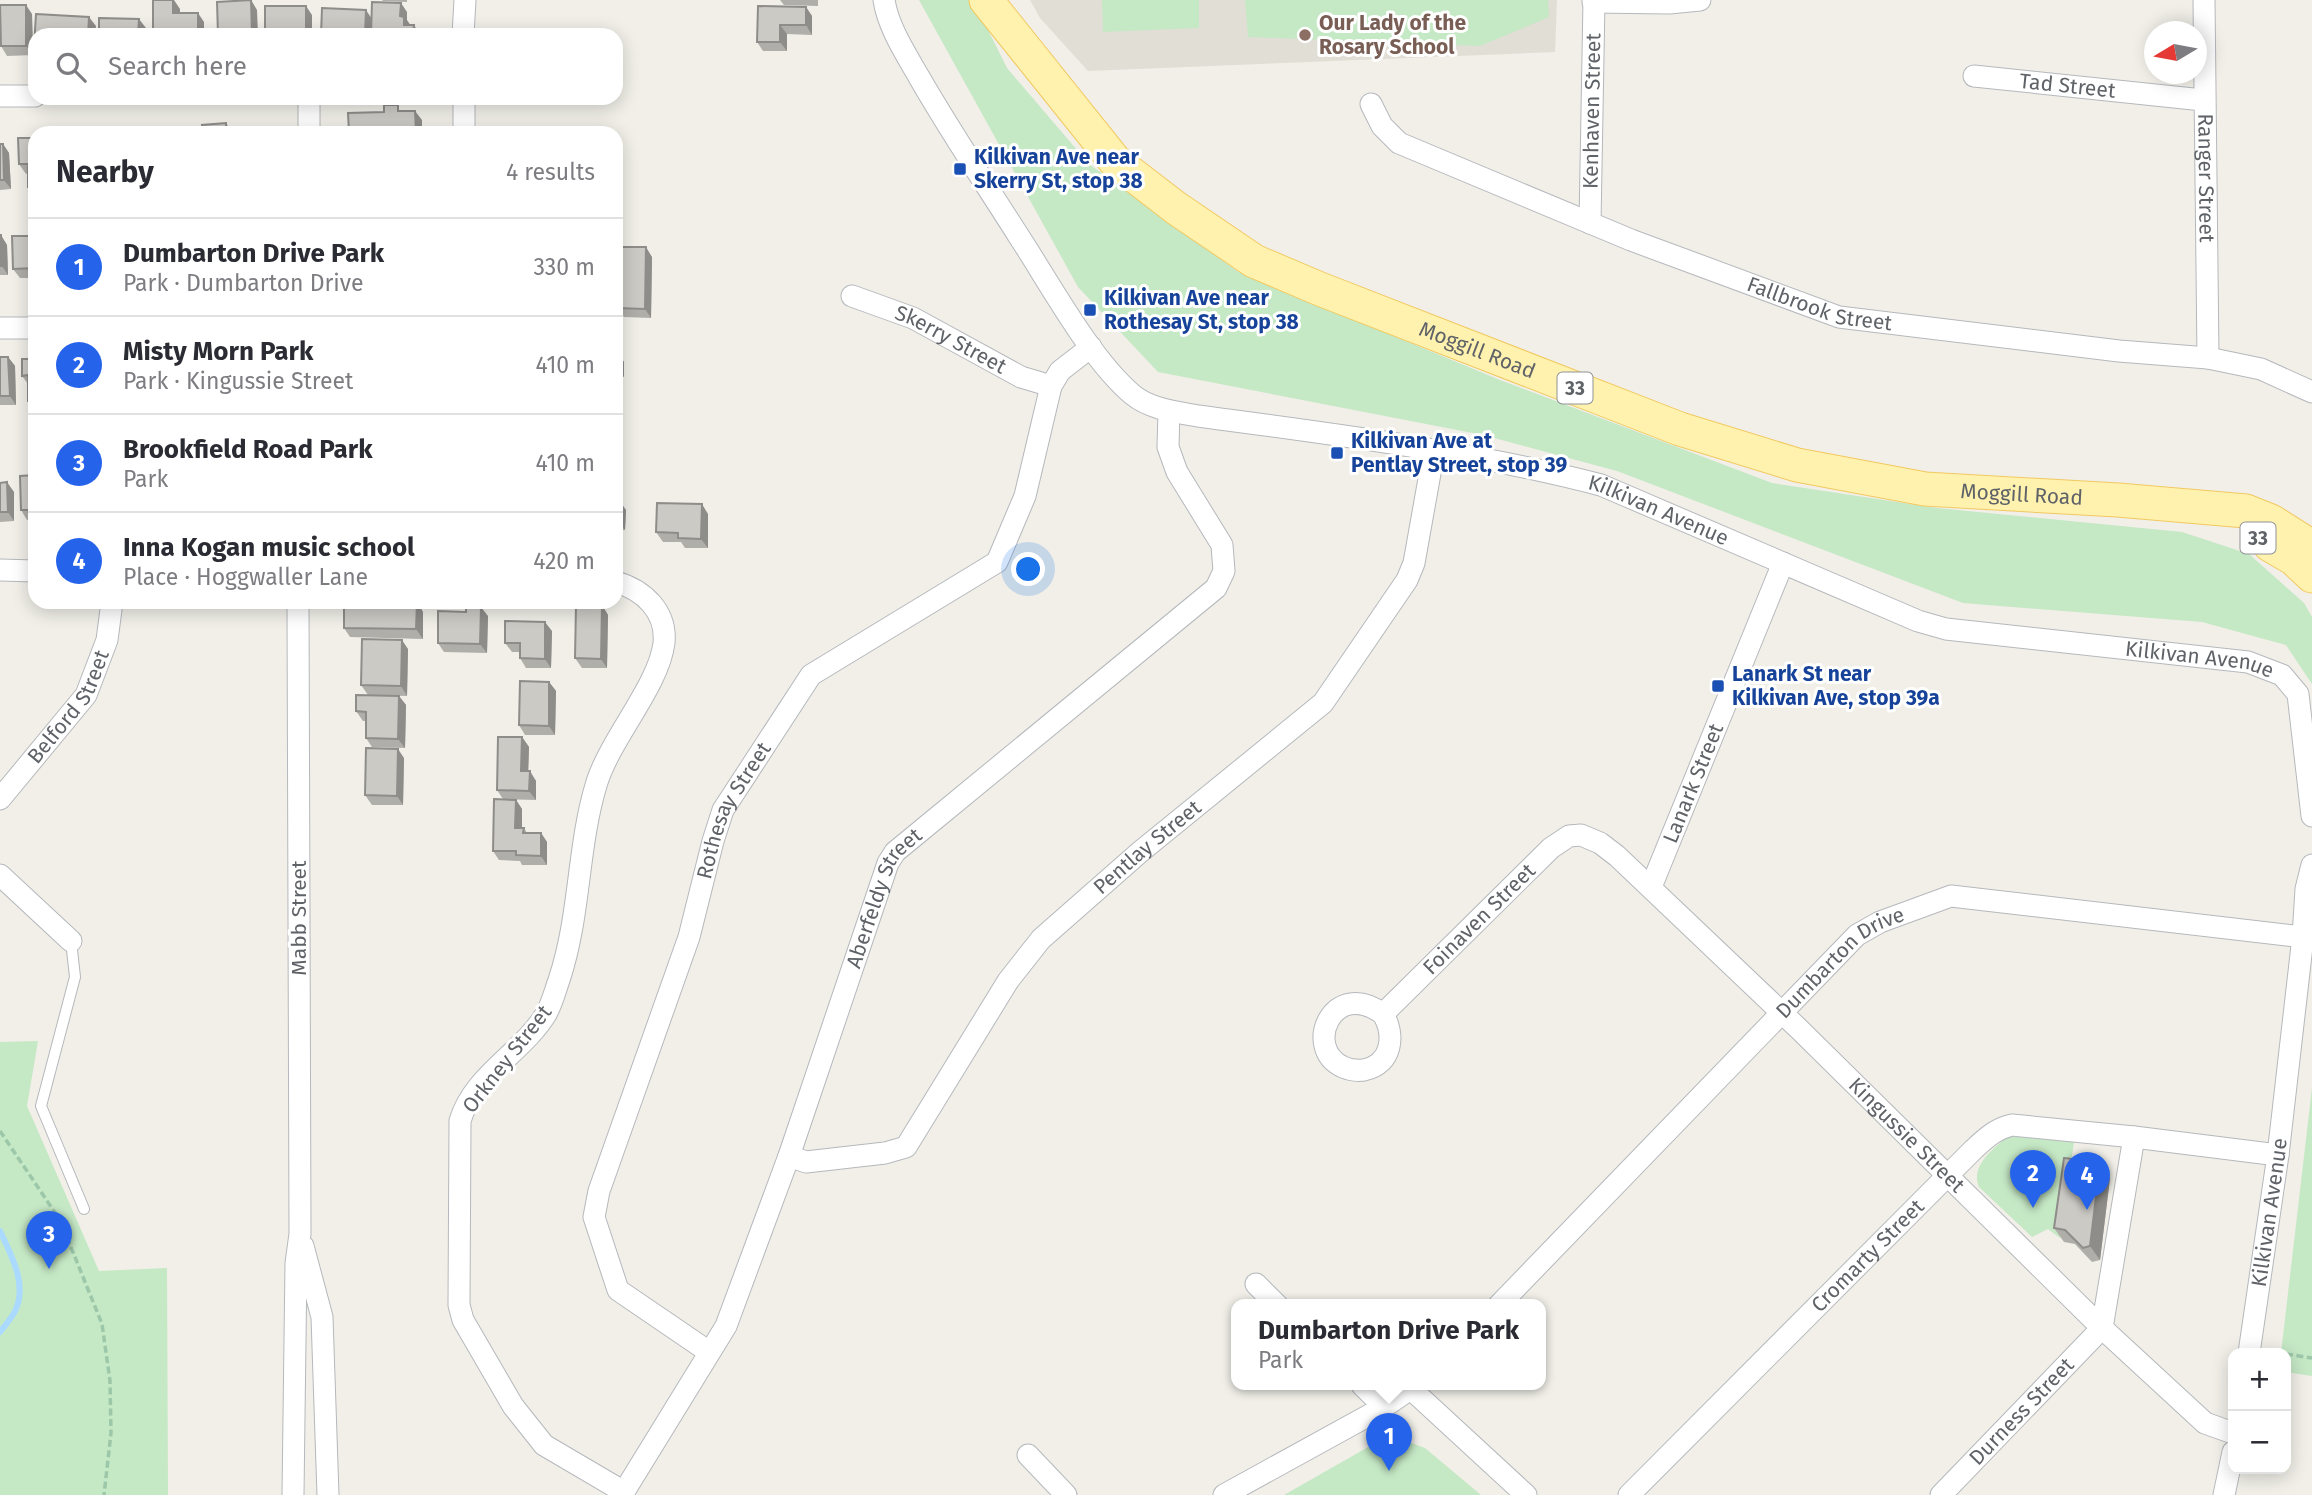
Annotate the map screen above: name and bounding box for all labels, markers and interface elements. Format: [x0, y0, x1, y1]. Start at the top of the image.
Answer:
place label: Our Lady of the Rosary School [1319, 10, 1466, 60]
north arrow [2144, 21, 2207, 84]
marker: Our Lady of the Rosary School [1297, 27, 1313, 43]
search box [28, 28, 623, 105]
street label: Kenhaven Street [1578, 32, 1606, 189]
icon: search [52, 48, 90, 86]
text: Search here [108, 51, 247, 82]
street label: Tad Street [2018, 68, 2117, 104]
street label: Ranger Street [2192, 113, 2220, 243]
place label: Kilkivan Ave near Skerry St, stop 38 [974, 144, 1143, 194]
text: Nearby [56, 154, 154, 190]
text: 4 results [506, 158, 595, 186]
marker: Kilkivan Ave near Skerry St, stop 38 [952, 161, 968, 177]
text: Dumbarton Drive Park [123, 238, 384, 269]
text: 1 [74, 253, 84, 281]
text: 330 m [533, 253, 595, 281]
text: Park · Dumbarton Drive [123, 269, 364, 297]
street label: Fallbrook Street [1743, 271, 1894, 336]
place label: Kilkivan Ave near Rothesay St, stop 38 [1104, 285, 1299, 335]
street label: Skerry Street [891, 300, 1011, 380]
marker: Kilkivan Ave near Rothesay St, stop 38 [1082, 302, 1098, 318]
street label: Moggill Road [1415, 316, 1539, 384]
text: Misty Morn Park [123, 336, 313, 367]
text: 2 [73, 351, 85, 379]
text: 410 m [535, 351, 595, 379]
text: Park · Kingussie Street [123, 367, 353, 395]
road number: 33 [1558, 372, 1592, 404]
place label: Kilkivan Ave at Pentlay Street, stop 39 [1351, 428, 1567, 478]
text: Brookfield Road Park [123, 434, 373, 465]
marker: Kilkivan Ave at Pentlay Street, stop 39 [1329, 445, 1345, 461]
text: 3 [73, 449, 85, 477]
text: 410 m [535, 449, 595, 477]
text: Park [123, 465, 168, 493]
street label: Kilkivan Avenue [1586, 469, 1733, 551]
street label: Moggill Road [1960, 478, 2084, 511]
road number: 33 [2240, 523, 2276, 554]
text: Inna Kogan music school [123, 532, 415, 563]
text: 4 [73, 547, 86, 575]
text: 420 m [533, 547, 595, 575]
your location [1011, 552, 1045, 586]
text: Place · Hoggwaller Lane [123, 563, 368, 591]
street label: Kilkivan Avenue [2124, 636, 2278, 684]
street label: Belford Street [22, 646, 115, 769]
place label: Lanark St near Kilkivan Ave, stop 39a [1732, 661, 1940, 711]
marker: Lanark St near Kilkivan Ave, stop 39a [1710, 678, 1726, 694]
street label: Lanark Street [1657, 719, 1729, 847]
street label: Rothesay Street [691, 737, 777, 882]
street label: Pentlay Street [1088, 794, 1207, 900]
street label: Aberfeldy Street [840, 822, 927, 971]
street label: Foinaven Street [1417, 858, 1541, 980]
street label: Mabb Street [286, 860, 312, 976]
street label: Dumbarton Drive [1770, 901, 1908, 1024]
street label: Orkney Street [457, 999, 557, 1118]
street label: Kingussie Street [1843, 1072, 1970, 1198]
street label: Kilkivan Avenue [2246, 1137, 2293, 1289]
pin: 2 [2010, 1150, 2056, 1208]
pin: 4 [2064, 1152, 2110, 1210]
street label: Cromarty Street [1806, 1193, 1930, 1318]
pin: 3 [26, 1211, 72, 1269]
popup [1231, 1299, 1546, 1390]
text: Dumbarton Drive Park [1258, 1315, 1519, 1346]
text: Park [1258, 1346, 1303, 1374]
map controls [2228, 1348, 2291, 1474]
button: + [2228, 1348, 2291, 1411]
street label: Durness Street [1964, 1352, 2080, 1471]
button: − [2228, 1411, 2291, 1474]
pin: 1 [1366, 1413, 1412, 1471]

